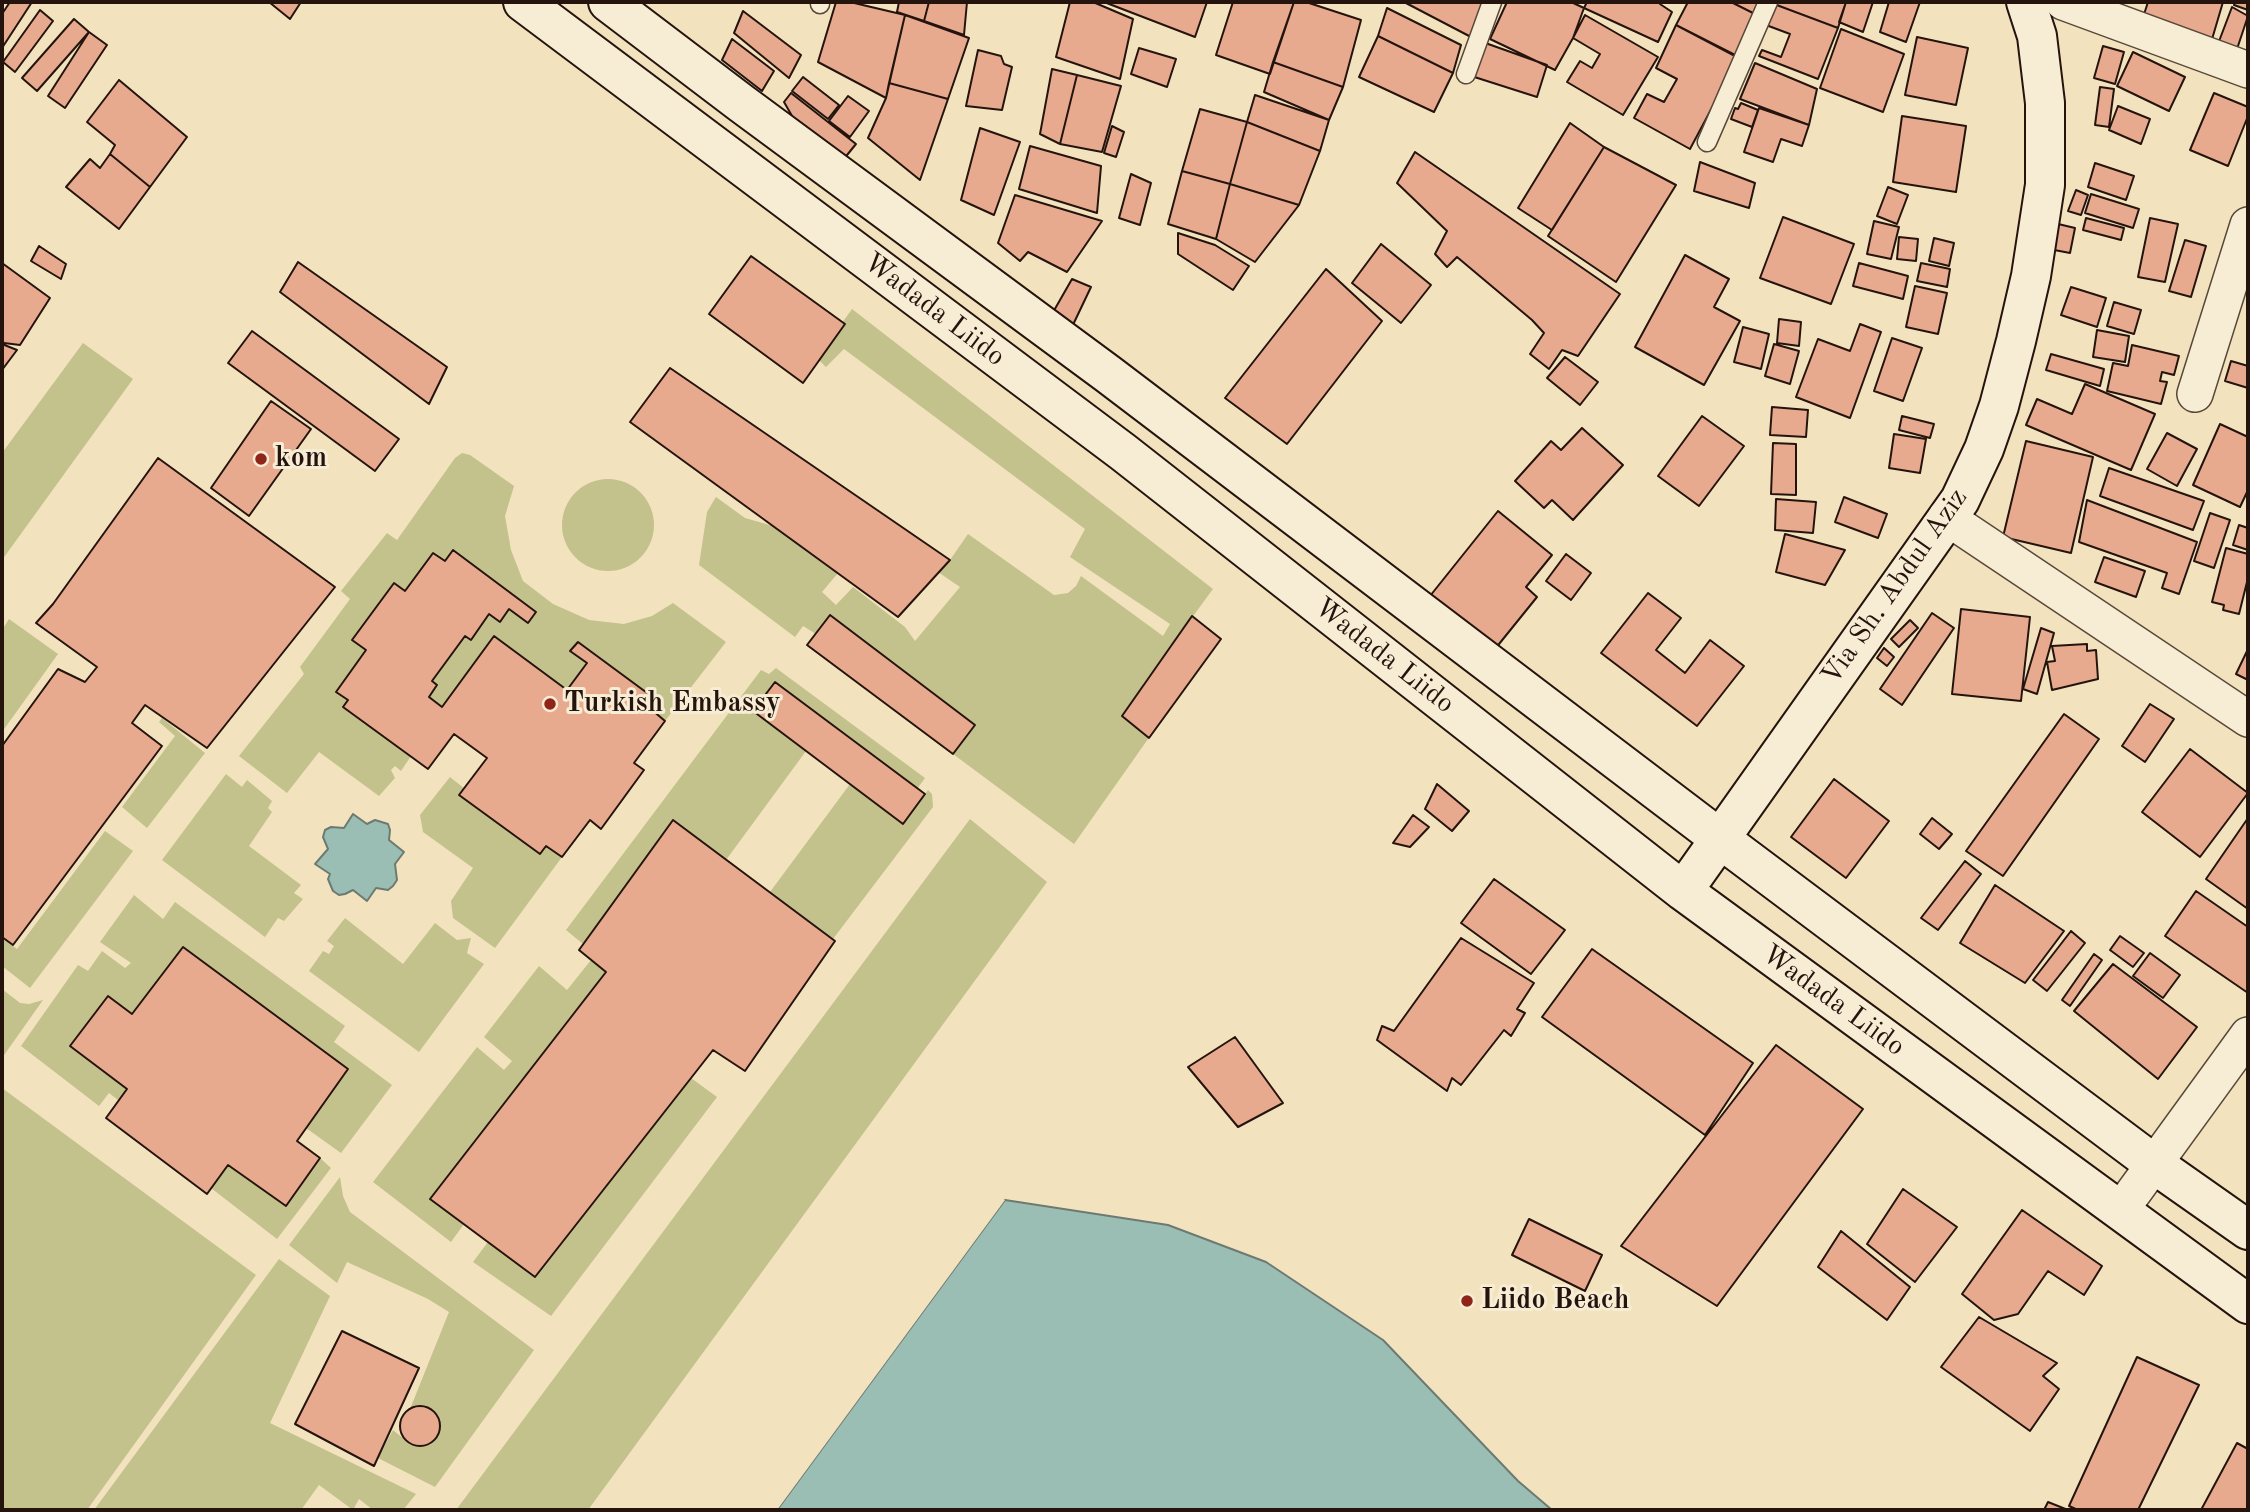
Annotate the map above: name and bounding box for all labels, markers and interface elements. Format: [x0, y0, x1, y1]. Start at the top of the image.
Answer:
street label: Wadada Liido [857, 246, 1011, 374]
place label: kom [275, 442, 327, 476]
marker: kom [253, 451, 269, 467]
street label: Via Sh. Abdul Aziz [1815, 482, 1975, 692]
street label: Wadada Liido [1307, 591, 1461, 721]
place label: Turkish Embassy [564, 687, 781, 721]
marker: Turkish Embassy [542, 696, 558, 712]
street label: Wadada Liido [1755, 938, 1911, 1064]
place label: Liido Beach [1481, 1284, 1629, 1318]
marker: Liido Beach [1459, 1293, 1475, 1309]

